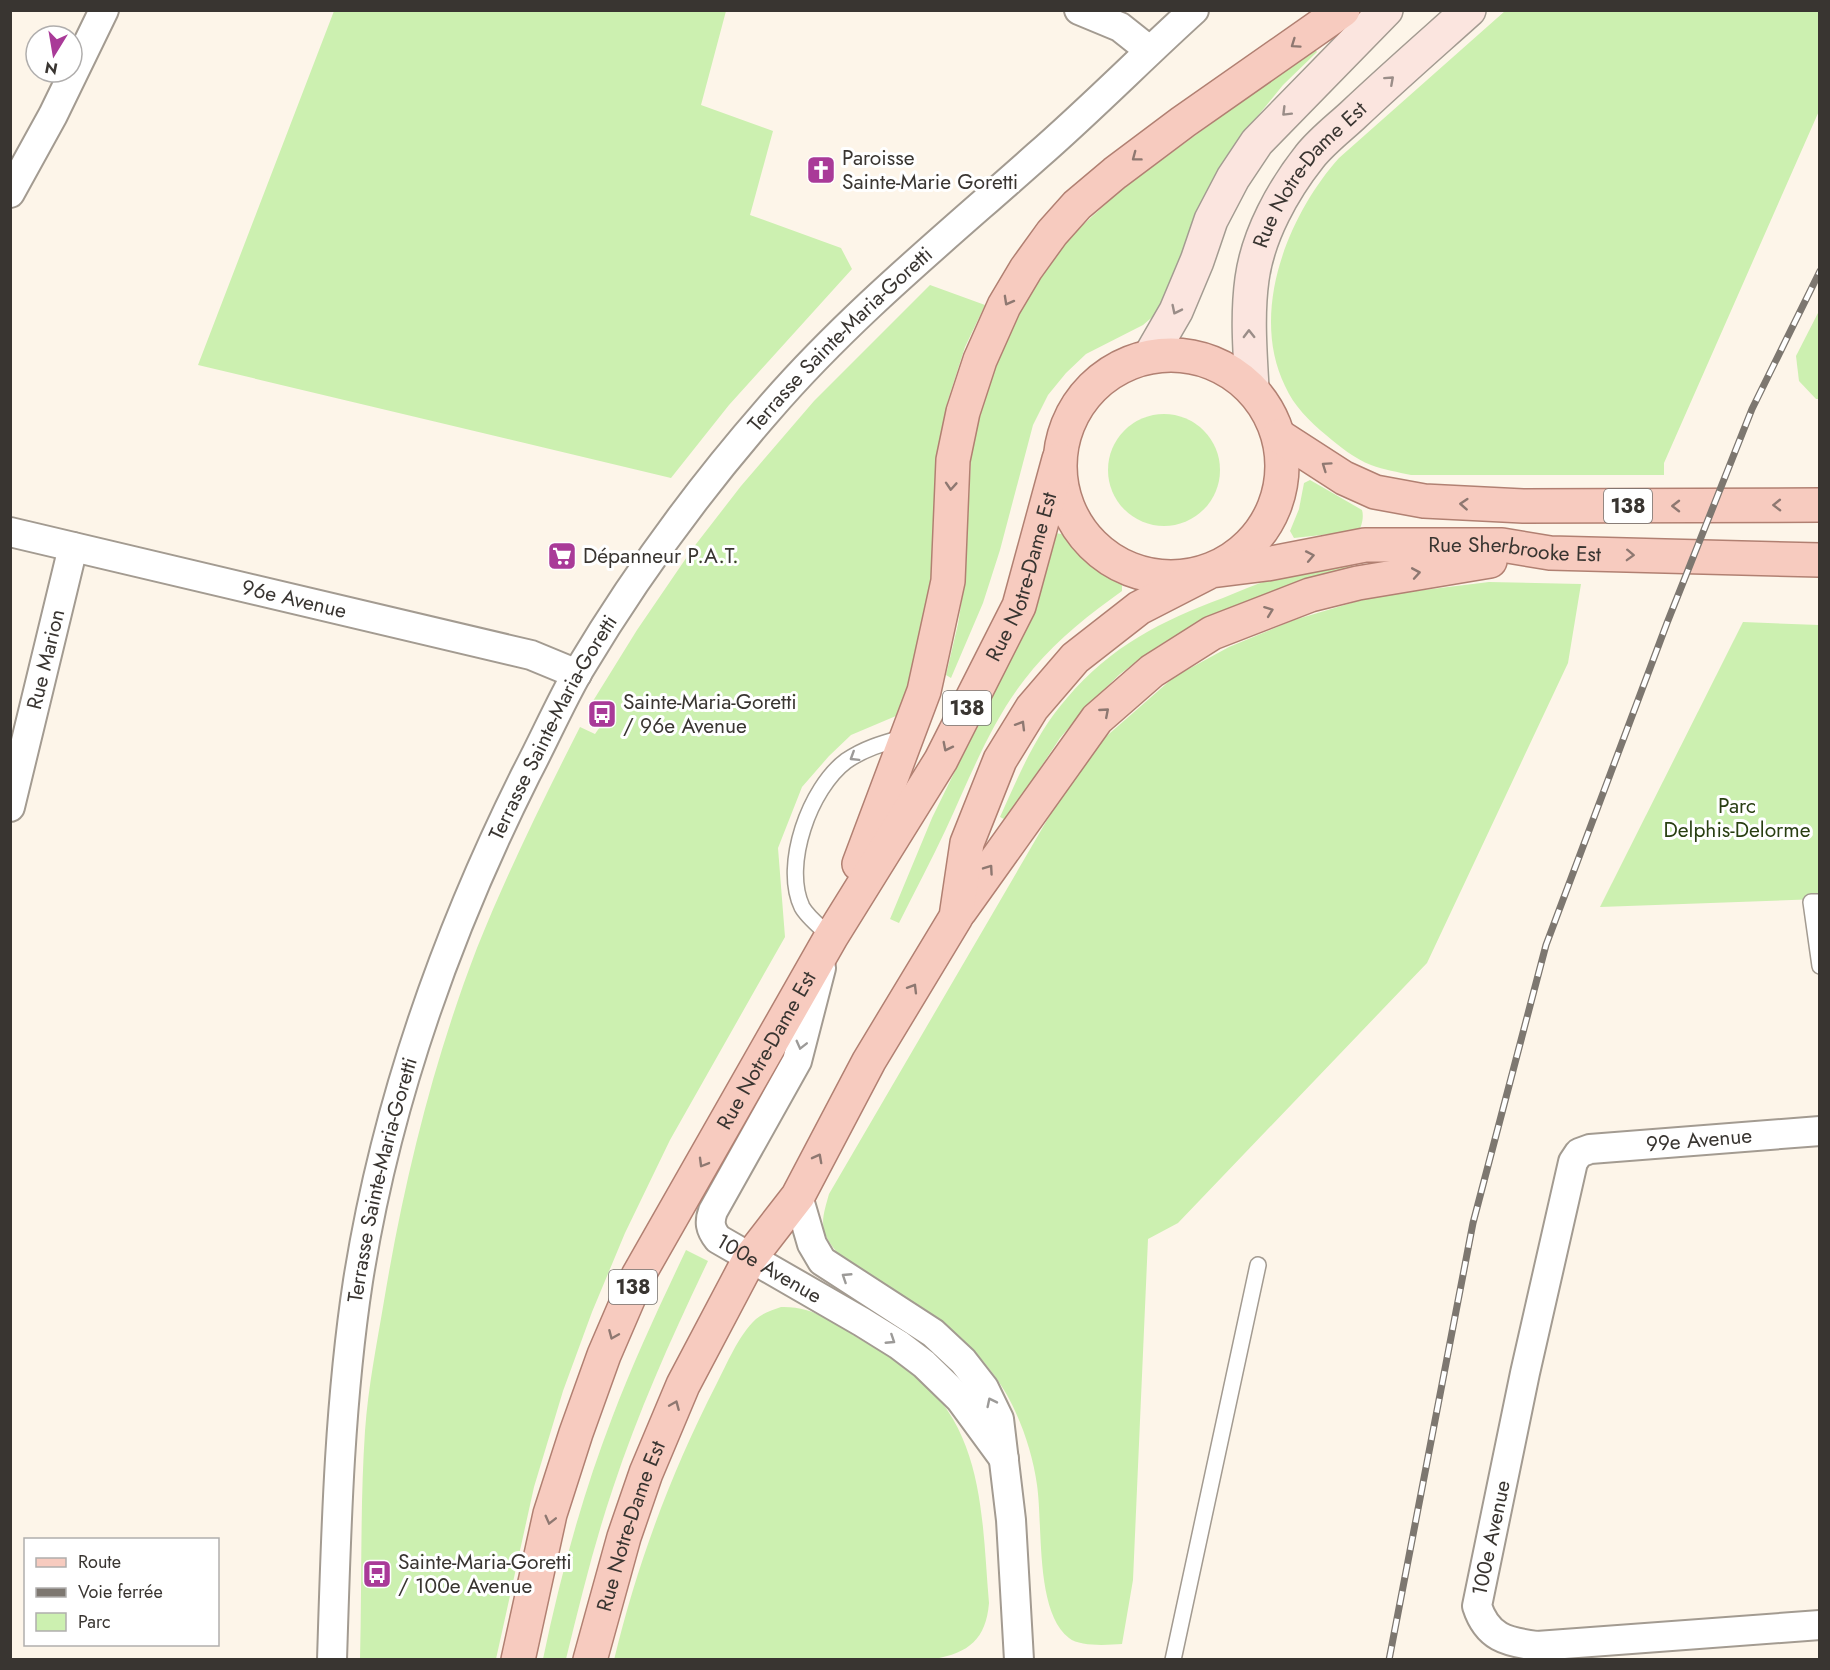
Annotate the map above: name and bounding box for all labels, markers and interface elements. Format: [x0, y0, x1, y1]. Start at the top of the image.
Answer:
north arrow [24, 24, 84, 84]
one-way arrow [1291, 37, 1302, 48]
text: N [43, 56, 60, 81]
one-way arrow [1383, 76, 1394, 87]
street label: Rue Notre-Dame Est [1245, 95, 1373, 252]
one-way arrow [1282, 105, 1292, 116]
place label: Paroisse Sainte-Marie Goretti [842, 143, 1018, 197]
one-way arrow [1132, 150, 1143, 161]
church icon: Paroisse Sainte-Marie Goretti [805, 154, 837, 186]
street label: Terrasse Sainte-Maria-Goretti [741, 240, 939, 438]
one-way arrow [1004, 295, 1015, 305]
one-way arrow [1171, 304, 1183, 315]
one-way arrow [1243, 329, 1256, 338]
one-way arrow [1322, 462, 1333, 473]
one-way arrow [945, 482, 958, 491]
street label: Rue Notre-Dame Est [978, 489, 1064, 667]
road number: 138 [1604, 489, 1652, 523]
one-way arrow [1460, 498, 1469, 511]
one-way arrow [1772, 499, 1781, 512]
one-way arrow [1671, 500, 1680, 512]
street label: Rue Sherbrooke Est [1428, 530, 1601, 569]
supermarket icon: Dépanneur P.A.T. [546, 540, 578, 572]
place label: Dépanneur P.A.T. [583, 541, 739, 571]
one-way arrow [1625, 549, 1634, 562]
one-way arrow [1304, 550, 1314, 563]
one-way arrow [1411, 567, 1420, 579]
street label: 96e Avenue [239, 572, 350, 626]
one-way arrow [1263, 605, 1274, 618]
street label: Rue Marion [19, 606, 72, 712]
street label: Terrasse Sainte-Maria-Goretti [481, 609, 625, 845]
place label: Sainte-Maria-Goretti / 96e Avenue [623, 687, 797, 741]
road number: 138 [943, 691, 991, 725]
bus stop icon: Sainte-Maria-Goretti / 96e Avenue [586, 698, 618, 730]
one-way arrow [1098, 708, 1109, 719]
one-way arrow [1014, 721, 1026, 731]
one-way arrow [943, 741, 954, 752]
one-way arrow [850, 749, 860, 761]
park label: Parc Delphis-Delorme [1663, 791, 1811, 845]
one-way arrow [982, 865, 993, 876]
street label: Rue Notre-Dame Est [709, 966, 823, 1135]
one-way arrow [905, 984, 917, 994]
one-way arrow [796, 1039, 808, 1050]
street label: Terrasse Sainte-Maria-Goretti [340, 1054, 425, 1304]
street label: 99e Avenue [1645, 1120, 1753, 1160]
one-way arrow [811, 1154, 822, 1164]
one-way arrow [699, 1157, 710, 1167]
street label: 100e Avenue [711, 1226, 828, 1311]
road number: 138 [609, 1270, 657, 1304]
one-way arrow [841, 1273, 852, 1284]
one-way arrow [608, 1329, 620, 1340]
one-way arrow [885, 1333, 895, 1345]
one-way arrow [987, 1398, 998, 1409]
one-way arrow [668, 1401, 680, 1412]
street label: Rue Notre-Dame Est [589, 1436, 673, 1615]
street label: 100e Avenue [1464, 1477, 1518, 1598]
one-way arrow [544, 1514, 557, 1524]
legend [24, 1538, 219, 1646]
place label: Sainte-Maria-Goretti / 100e Avenue [398, 1547, 572, 1601]
text: Route [78, 1549, 121, 1575]
bus stop icon: Sainte-Maria-Goretti / 100e Avenue [361, 1558, 393, 1590]
text: Voie ferrée [78, 1579, 163, 1605]
text: Parc [78, 1609, 111, 1635]

